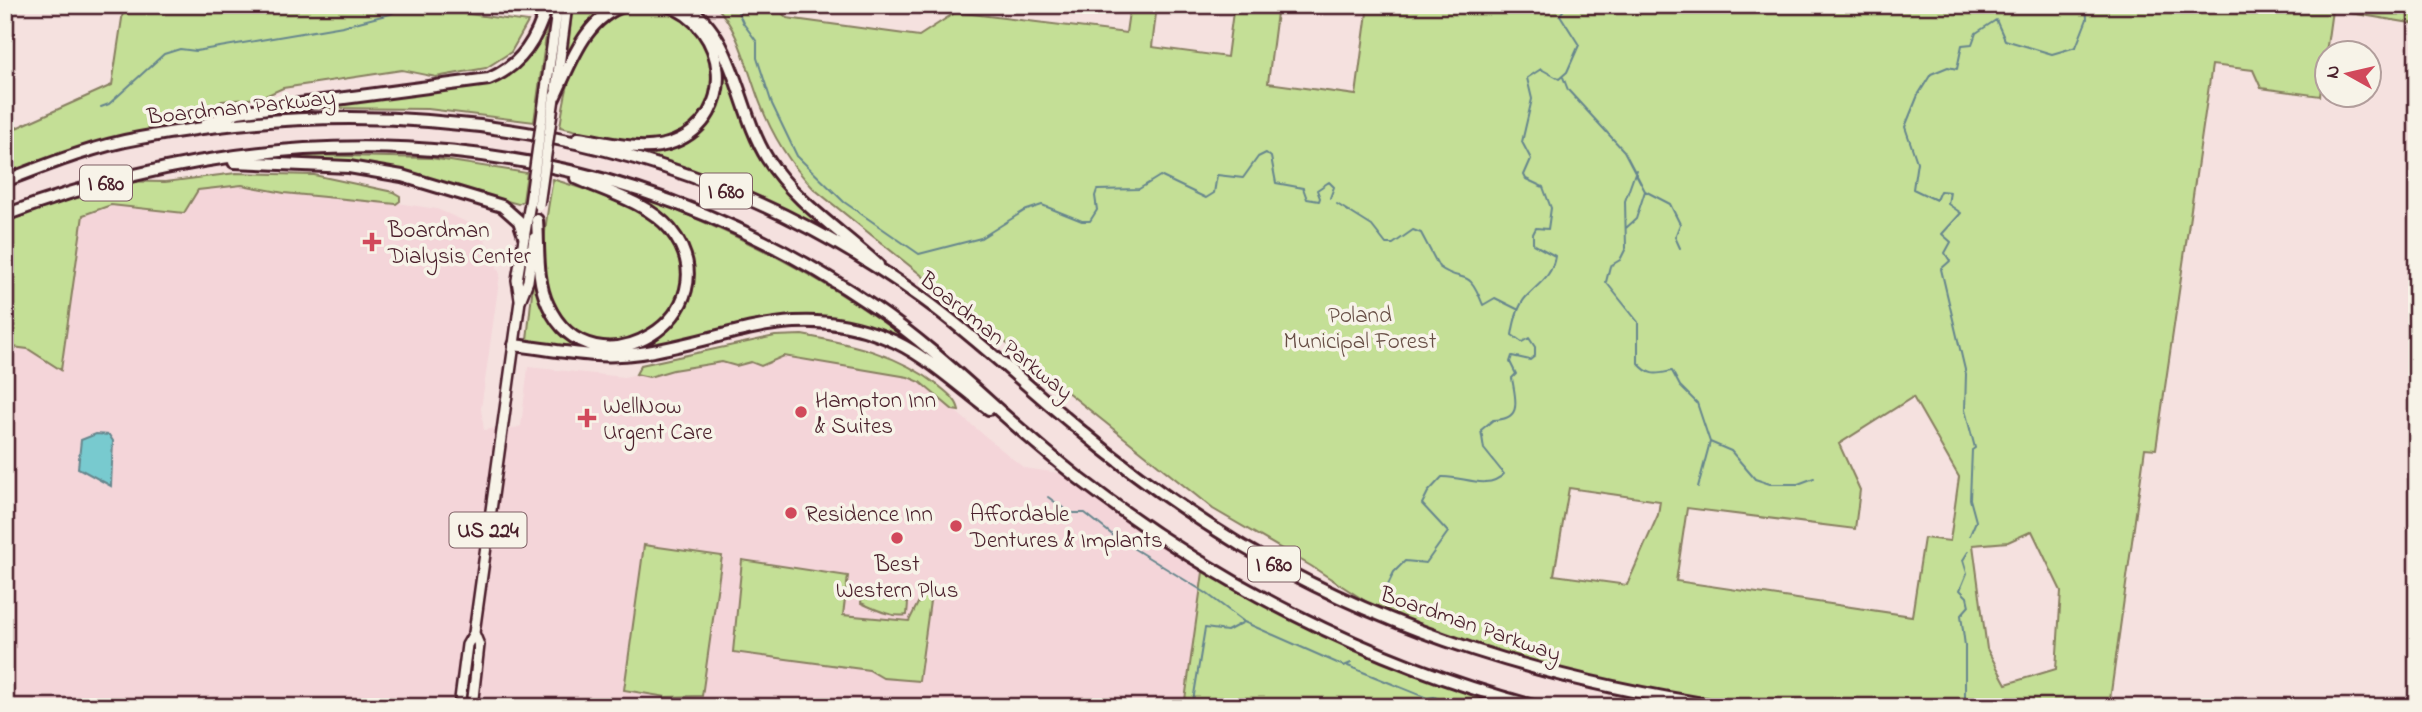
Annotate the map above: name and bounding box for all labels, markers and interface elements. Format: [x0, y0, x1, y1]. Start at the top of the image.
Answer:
north arrow [2314, 38, 2384, 108]
text: N [2319, 64, 2348, 80]
street label: Boardman Parkway [144, 82, 337, 137]
road number: I 680 [80, 166, 132, 200]
road number: I 680 [700, 174, 752, 208]
place label: Boardman Dialysis Center [387, 215, 532, 276]
marker: Boardman Dialysis Center [362, 232, 382, 252]
street label: Boardman Parkway [910, 264, 1079, 411]
park label: Poland Municipal Forest [1283, 300, 1437, 359]
place label: Hampton Inn & Suites [815, 385, 936, 444]
place label: WellNow Urgent Care [603, 391, 713, 451]
marker: Hampton Inn & Suites [793, 404, 809, 420]
marker: WellNow Urgent Care [577, 408, 597, 428]
place label: Residence Inn [805, 499, 933, 532]
place label: Affordable Dentures & Implants [969, 499, 1163, 558]
marker: Residence Inn [783, 505, 799, 521]
road number: US 224 [449, 512, 526, 548]
marker: Affordable Dentures & Implants [948, 518, 964, 534]
marker: Best Western Plus [889, 530, 905, 546]
road number: I 680 [1248, 546, 1300, 582]
place label: Best Western Plus [836, 549, 958, 608]
street label: Boardman Parkway [1374, 579, 1565, 674]

